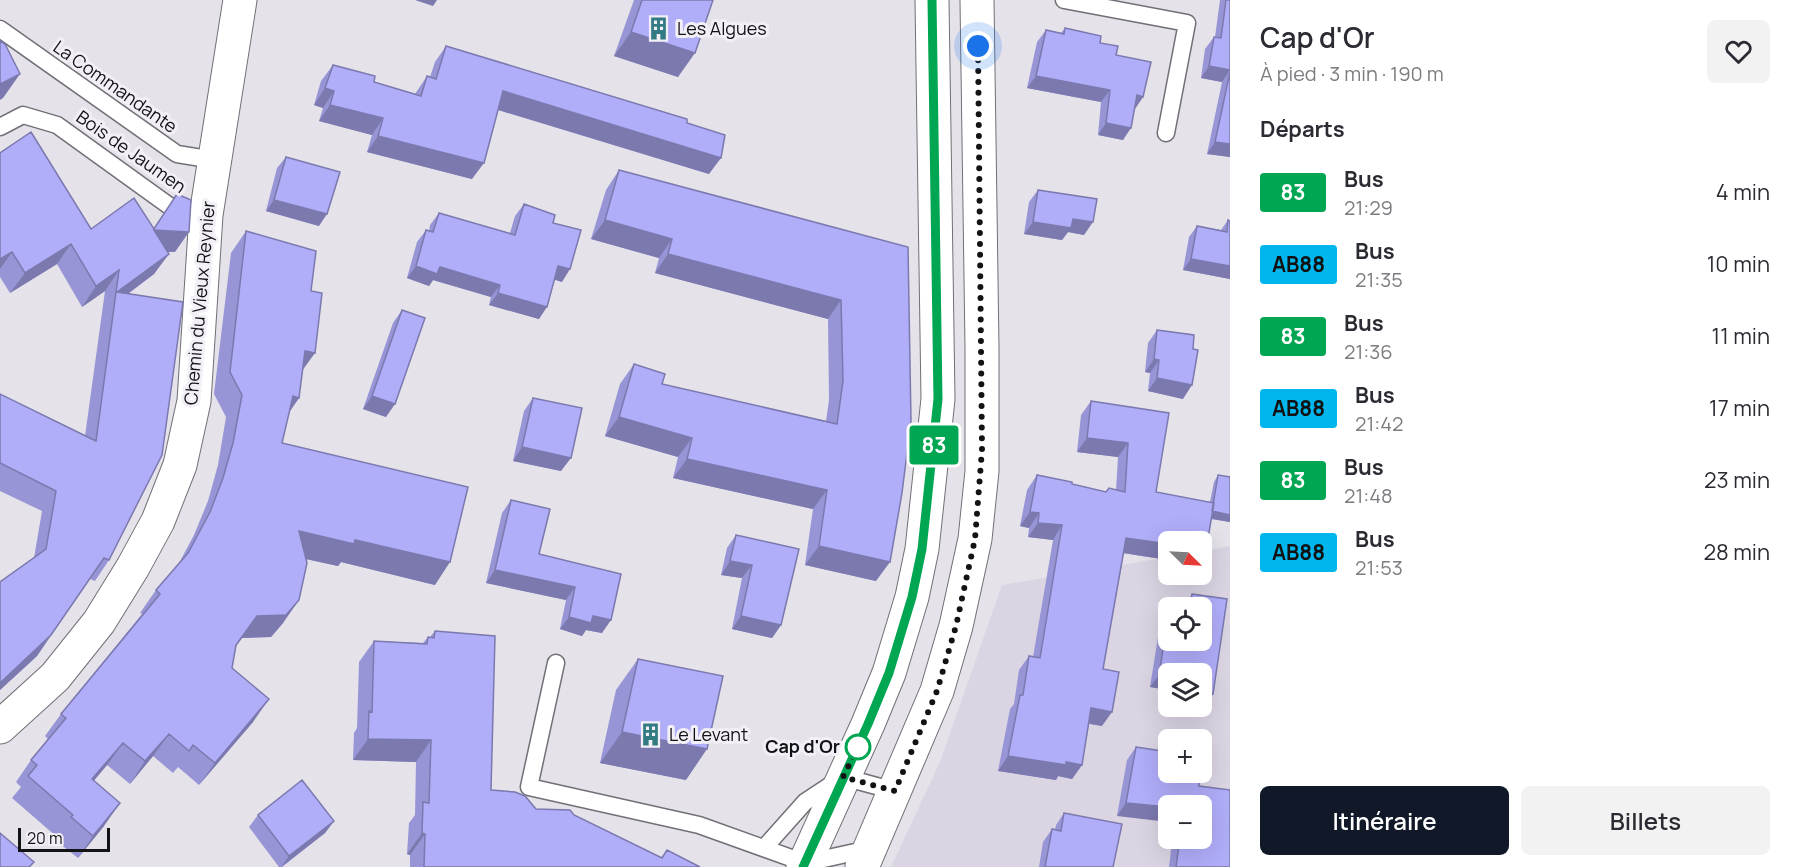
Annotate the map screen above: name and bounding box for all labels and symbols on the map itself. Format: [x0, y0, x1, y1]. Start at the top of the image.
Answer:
building icon: Les Algues [646, 16, 672, 42]
place label: Les Algues [677, 16, 767, 40]
your location [963, 31, 993, 61]
street label: La Commandante [49, 34, 182, 138]
street label: Bois de Jaumen [72, 104, 191, 198]
street label: Chemin du Vieux Reynier [178, 199, 220, 406]
line badge: 83 [907, 426, 961, 464]
north arrow [1158, 531, 1212, 585]
building icon: Le Levant [638, 722, 664, 748]
place label: Le Levant [669, 722, 748, 746]
place label: Cap d'Or [765, 734, 840, 758]
marker: Cap d'Or [845, 734, 871, 760]
scale bar [18, 825, 110, 852]

